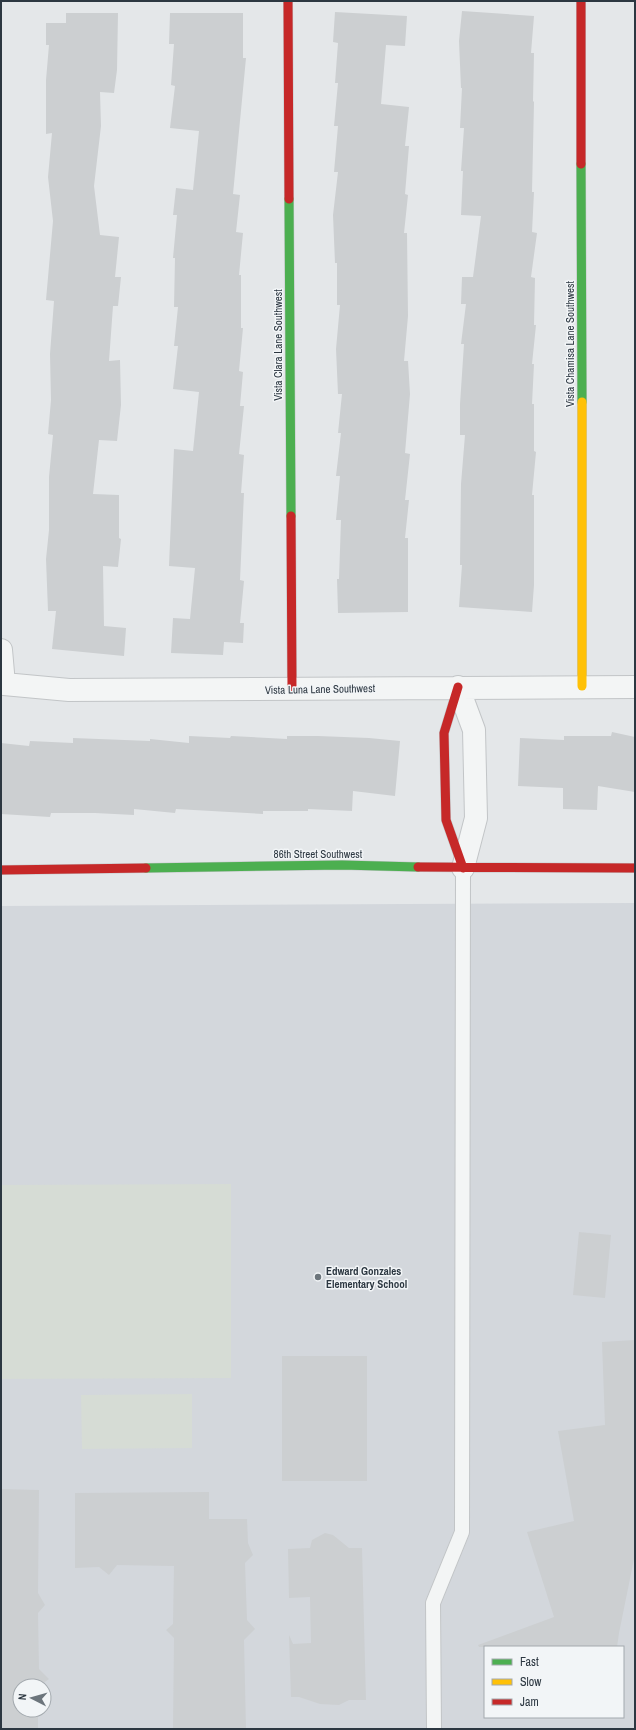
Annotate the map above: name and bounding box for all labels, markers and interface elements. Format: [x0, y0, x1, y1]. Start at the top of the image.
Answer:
street label: Vista Chamisa Lane Southwest [563, 280, 577, 407]
street label: Vista Clara Lane Southwest [271, 289, 285, 401]
street label: Vista Luna Lane Southwest [265, 681, 376, 697]
street label: 86th Street Southwest [274, 847, 363, 861]
place label: Edward Gonzales Elementary School [326, 1264, 407, 1291]
marker: Edward Gonzales Elementary School [313, 1272, 323, 1282]
legend [484, 1646, 624, 1718]
text: Fast [520, 1654, 539, 1670]
text: Slow [520, 1674, 542, 1690]
north arrow [12, 1678, 52, 1718]
text: N [15, 1693, 29, 1701]
text: Jam [520, 1694, 539, 1710]

